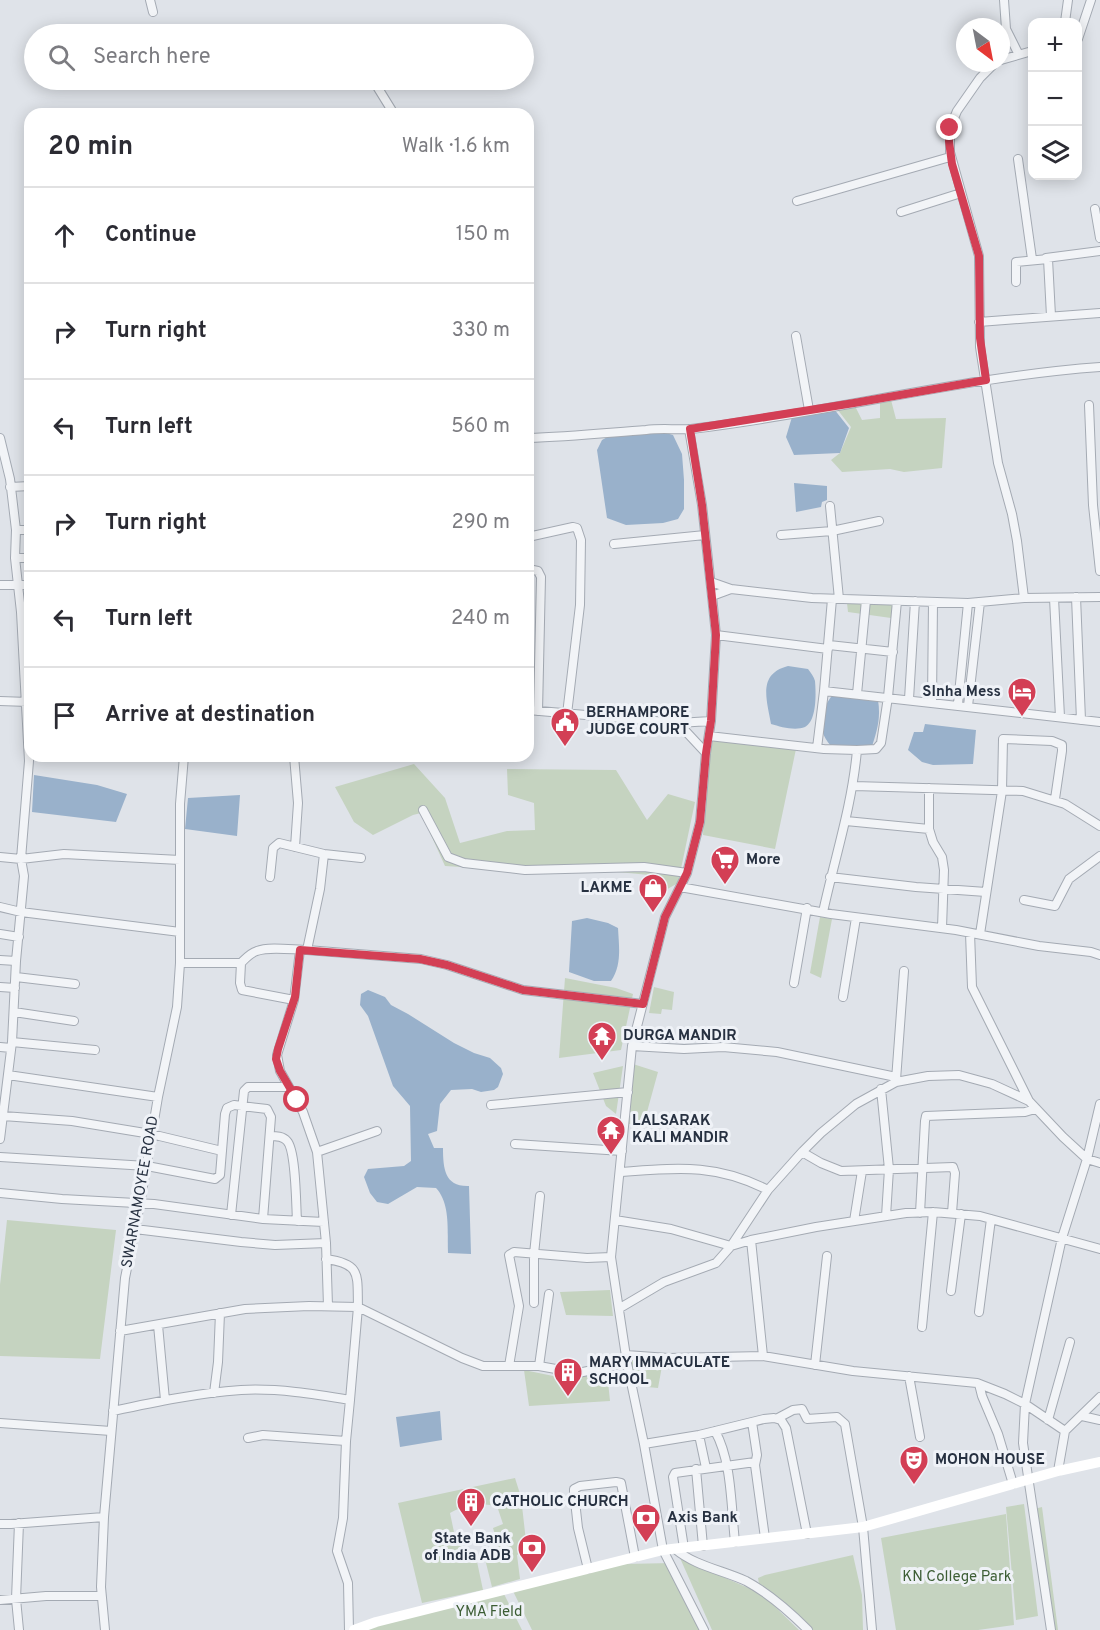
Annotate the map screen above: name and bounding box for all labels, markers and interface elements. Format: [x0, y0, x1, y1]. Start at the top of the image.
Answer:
north arrow [956, 18, 1010, 72]
map controls [1028, 18, 1082, 180]
button: + [1028, 18, 1082, 72]
search box [24, 24, 534, 90]
icon: search [45, 41, 78, 74]
text: Search here [93, 44, 211, 71]
button: − [1028, 72, 1082, 126]
route end [936, 114, 962, 140]
button: layers [1028, 126, 1082, 180]
text: 20 min [48, 131, 133, 164]
text: Walk · 1.6 km [402, 134, 510, 160]
icon: ahead [48, 219, 81, 252]
text: Continue [105, 222, 196, 249]
text: 150 m [456, 222, 510, 248]
icon: right [48, 315, 81, 348]
text: Turn right [105, 318, 207, 345]
text: 330 m [452, 318, 510, 344]
icon: left [48, 411, 81, 444]
text: Turn left [105, 414, 193, 441]
text: 560 m [451, 414, 510, 440]
icon: right [48, 507, 81, 540]
text: Turn right [105, 510, 207, 537]
text: 290 m [452, 510, 510, 536]
icon: left [48, 603, 81, 636]
text: Turn left [105, 606, 193, 633]
text: 240 m [451, 606, 510, 632]
hotel icon: SInha Mess [1006, 676, 1038, 718]
place label: SInha Mess [922, 683, 1001, 702]
icon: arrive [48, 699, 81, 732]
text: Arrive at destination [105, 702, 315, 729]
place label: BERHAMPORE JUDGE COURT [586, 704, 689, 740]
public building icon: BERHAMPORE JUDGE COURT [549, 706, 581, 748]
supermarket icon: More [709, 844, 741, 886]
place label: More [746, 851, 781, 870]
shop icon: LAKME [637, 872, 669, 914]
place label: LAKME [581, 879, 632, 898]
temple icon: DURGA MANDIR [586, 1020, 618, 1062]
place label: DURGA MANDIR [623, 1027, 737, 1046]
route start [283, 1086, 309, 1112]
place label: LALSARAK KALI MANDIR [632, 1112, 729, 1148]
temple icon: LALSARAK KALI MANDIR [595, 1114, 627, 1156]
street label: SWARNAMOYEE ROAD [118, 1115, 164, 1269]
place label: MARY IMMACULATE SCHOOL [589, 1354, 730, 1390]
building icon: MARY IMMACULATE SCHOOL [552, 1356, 584, 1398]
theatre icon: MOHON HOUSE [898, 1444, 930, 1486]
place label: MOHON HOUSE [935, 1451, 1045, 1470]
building icon: CATHOLIC CHURCH [455, 1486, 487, 1528]
place label: CATHOLIC CHURCH [492, 1493, 629, 1512]
bank icon: Axis Bank [630, 1502, 662, 1544]
place label: Axis Bank [667, 1509, 738, 1528]
place label: State Bank of India ADB [424, 1530, 511, 1566]
bank icon: State Bank of India ADB [516, 1532, 548, 1574]
park label: KN College Park [902, 1568, 1012, 1587]
park label: YMA Field [456, 1603, 522, 1622]

